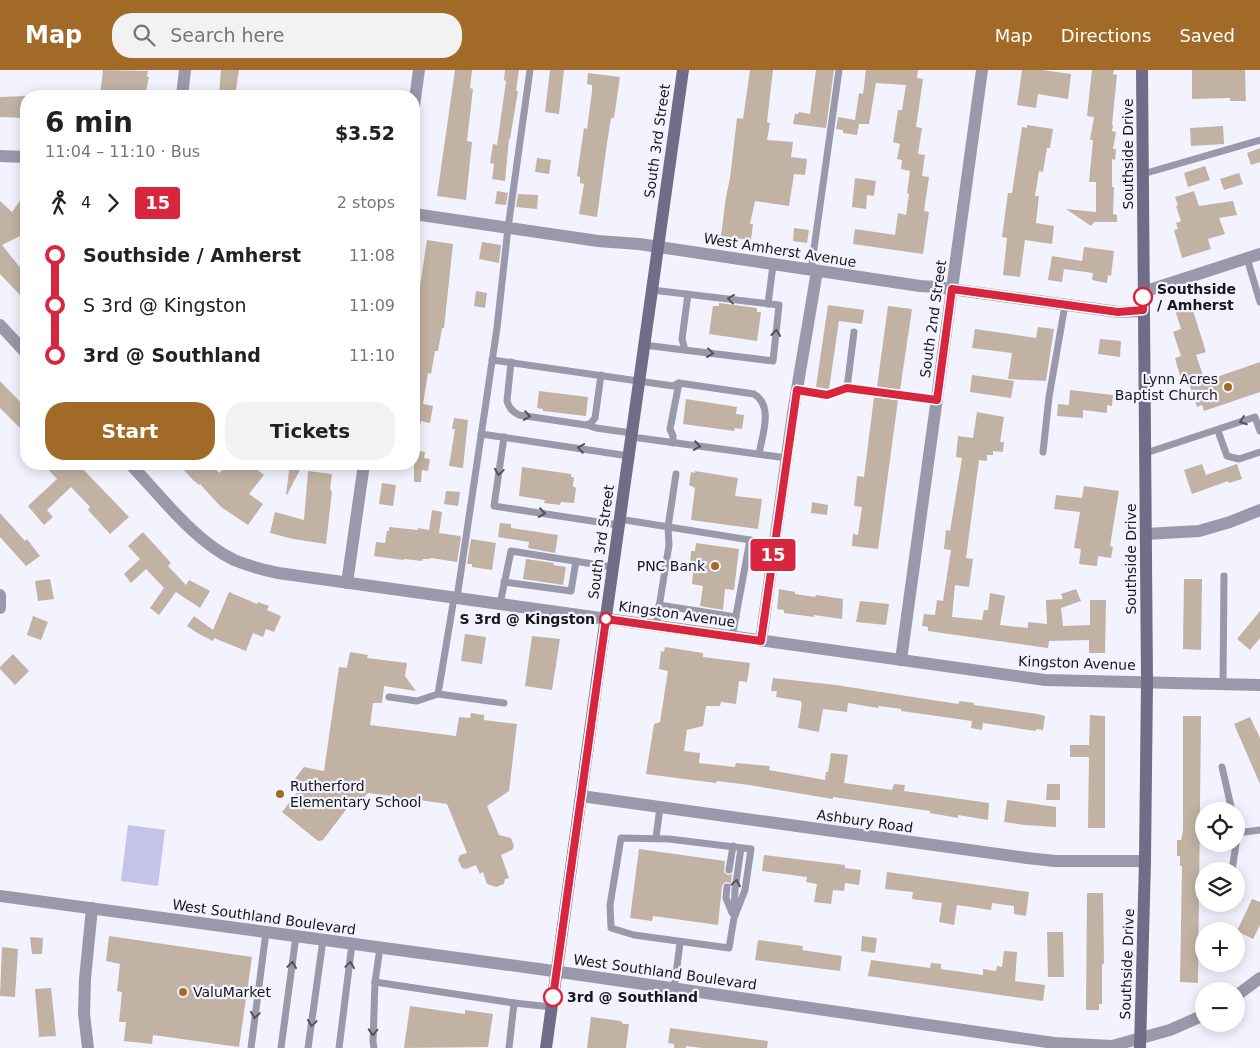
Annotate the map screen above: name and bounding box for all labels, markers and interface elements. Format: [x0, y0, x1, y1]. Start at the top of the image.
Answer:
search box [112, 13, 462, 58]
text: Map [25, 21, 82, 49]
icon: search [130, 21, 158, 49]
text: Search here [170, 24, 284, 46]
text: Map [995, 25, 1033, 46]
text: Directions [1061, 25, 1151, 46]
text: Saved [1179, 25, 1235, 46]
street label: South 3rd Street [641, 82, 673, 199]
street label: Southside Drive [1120, 98, 1136, 210]
text: 6 min [45, 106, 133, 139]
text: $3.52 [335, 122, 395, 144]
text: 11:04 – 11:10 · Bus [45, 142, 200, 161]
icon: walk [45, 189, 73, 217]
icon: forward [99, 189, 127, 217]
text: 15 [145, 192, 170, 213]
text: 4 [81, 193, 91, 212]
text: 2 stops [337, 193, 395, 212]
street label: West Amherst Avenue [702, 230, 858, 270]
text: Southside / Amherst [83, 244, 301, 266]
text: 11:08 [349, 246, 395, 265]
street label: South 2nd Street [917, 259, 949, 379]
place label: Southside / Amherst [1157, 281, 1236, 313]
marker: Southside / Amherst [1133, 287, 1153, 307]
text: S 3rd @ Kingston [83, 294, 247, 316]
one-way arrow [727, 295, 735, 305]
text: 11:09 [349, 296, 395, 315]
one-way arrow [770, 329, 781, 337]
text: 3rd @ Southland [83, 344, 261, 366]
text: 11:10 [349, 346, 395, 365]
one-way arrow [706, 347, 714, 358]
place label: Lynn Acres Baptist Church [1115, 371, 1218, 403]
marker: Lynn Acres Baptist Church [1222, 381, 1234, 393]
button: Start [45, 402, 215, 460]
button: Tickets [225, 402, 395, 460]
one-way arrow [523, 410, 531, 421]
one-way arrow [1240, 416, 1248, 426]
one-way arrow [694, 440, 702, 451]
one-way arrow [576, 444, 585, 454]
one-way arrow [494, 468, 504, 476]
street label: South 3rd Street [585, 483, 617, 600]
street label: Southside Drive [1123, 503, 1139, 615]
one-way arrow [538, 508, 546, 518]
line badge: 15 [750, 539, 796, 571]
text: 15 [760, 544, 786, 565]
place label: PNC Bank [637, 558, 706, 574]
marker: PNC Bank [709, 560, 721, 572]
street label: Kingston Avenue [618, 598, 736, 630]
place label: S 3rd @ Kingston [459, 611, 595, 627]
marker: S 3rd @ Kingston [599, 612, 613, 626]
street label: Kingston Avenue [1018, 653, 1136, 673]
place label: Rutherford Elementary School [290, 778, 422, 810]
marker: Rutherford Elementary School [274, 788, 286, 800]
map controls [1195, 802, 1245, 1032]
button: locate [1195, 802, 1245, 852]
street label: Ashbury Road [816, 806, 914, 836]
button: layers [1195, 862, 1245, 912]
one-way arrow [730, 878, 740, 887]
street label: West Southland Boulevard [171, 896, 357, 938]
street label: Southside Drive [1117, 908, 1137, 1020]
button: + [1195, 922, 1245, 972]
street label: West Southland Boulevard [572, 951, 758, 993]
one-way arrow [286, 961, 297, 969]
one-way arrow [344, 961, 355, 969]
button: − [1195, 982, 1245, 1032]
place label: ValuMarket [193, 984, 271, 1000]
marker: ValuMarket [177, 986, 189, 998]
marker: 3rd @ Southland [543, 987, 563, 1007]
place label: 3rd @ Southland [567, 989, 698, 1005]
one-way arrow [250, 1011, 261, 1019]
one-way arrow [307, 1019, 318, 1027]
one-way arrow [368, 1029, 378, 1037]

